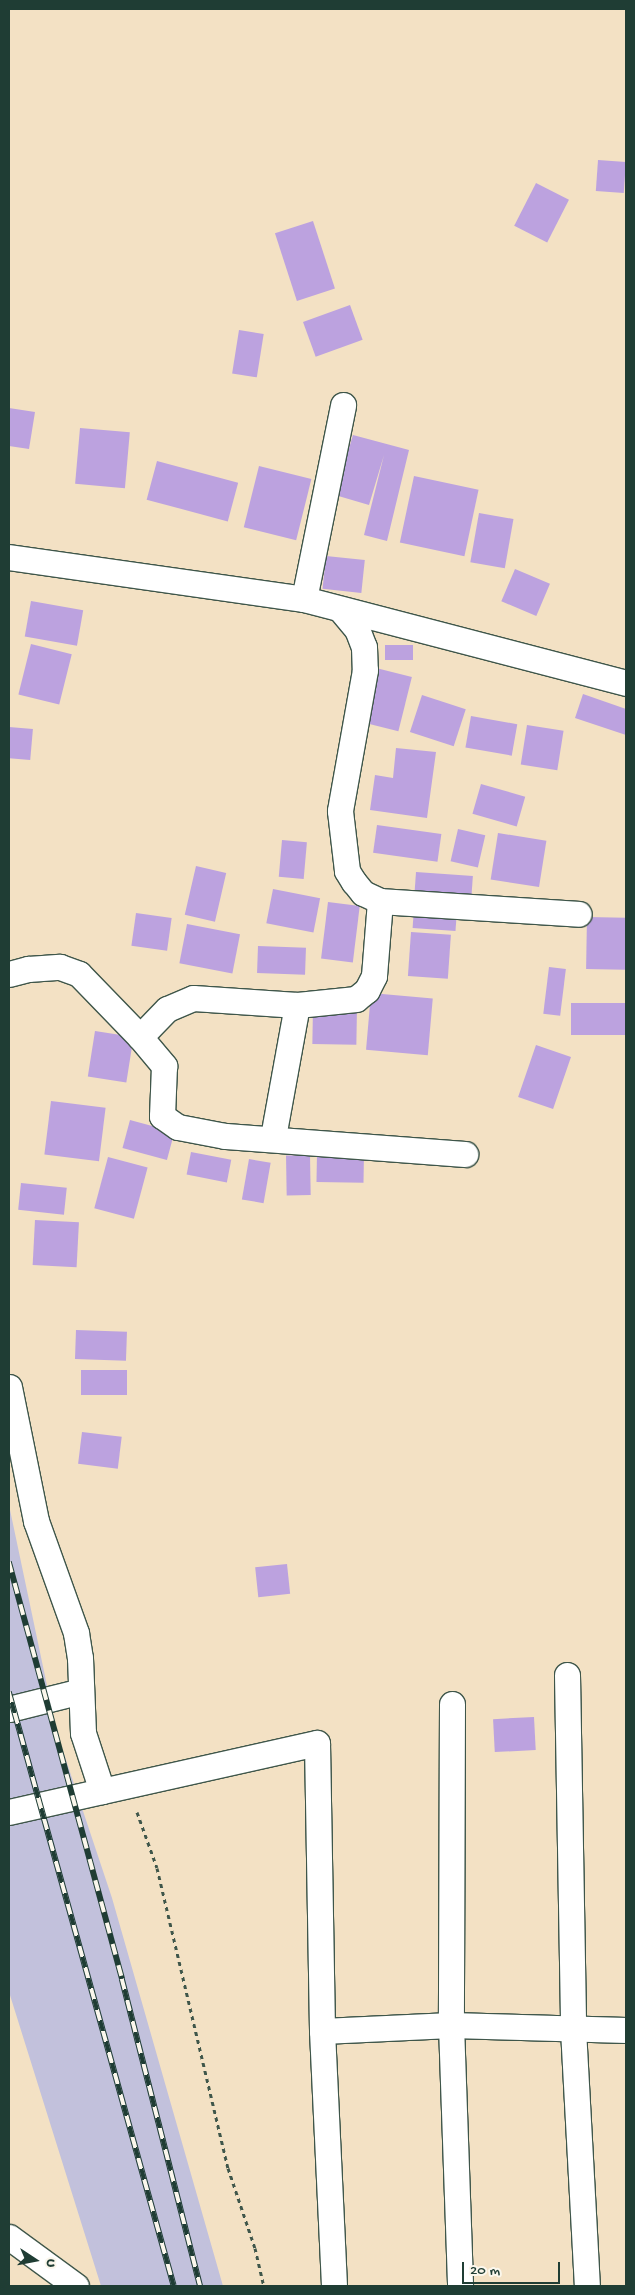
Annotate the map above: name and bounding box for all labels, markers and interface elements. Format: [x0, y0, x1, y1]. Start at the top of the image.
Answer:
north arrow [10, 2235, 60, 2285]
scale bar [465, 2252, 562, 2284]
text: U [41, 2257, 59, 2269]
text: 20 m [470, 2262, 500, 2280]

